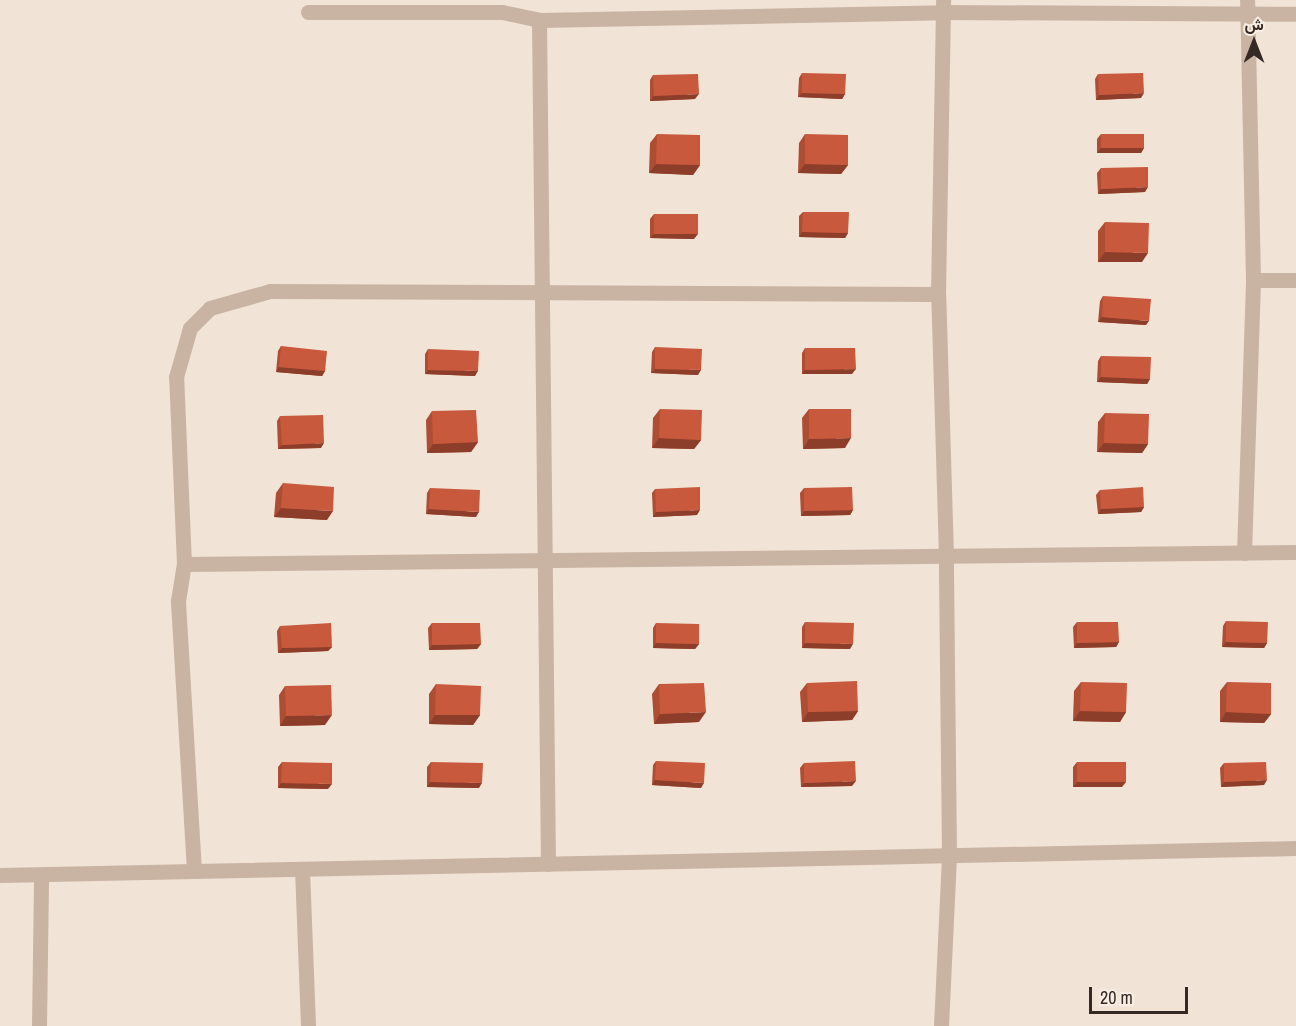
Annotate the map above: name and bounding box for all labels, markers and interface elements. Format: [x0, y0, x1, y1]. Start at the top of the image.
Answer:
north arrow [1224, 12, 1284, 72]
text: ش [1244, 13, 1264, 35]
scale bar [1092, 975, 1191, 1013]
text: 20 m [1100, 985, 1133, 1010]

